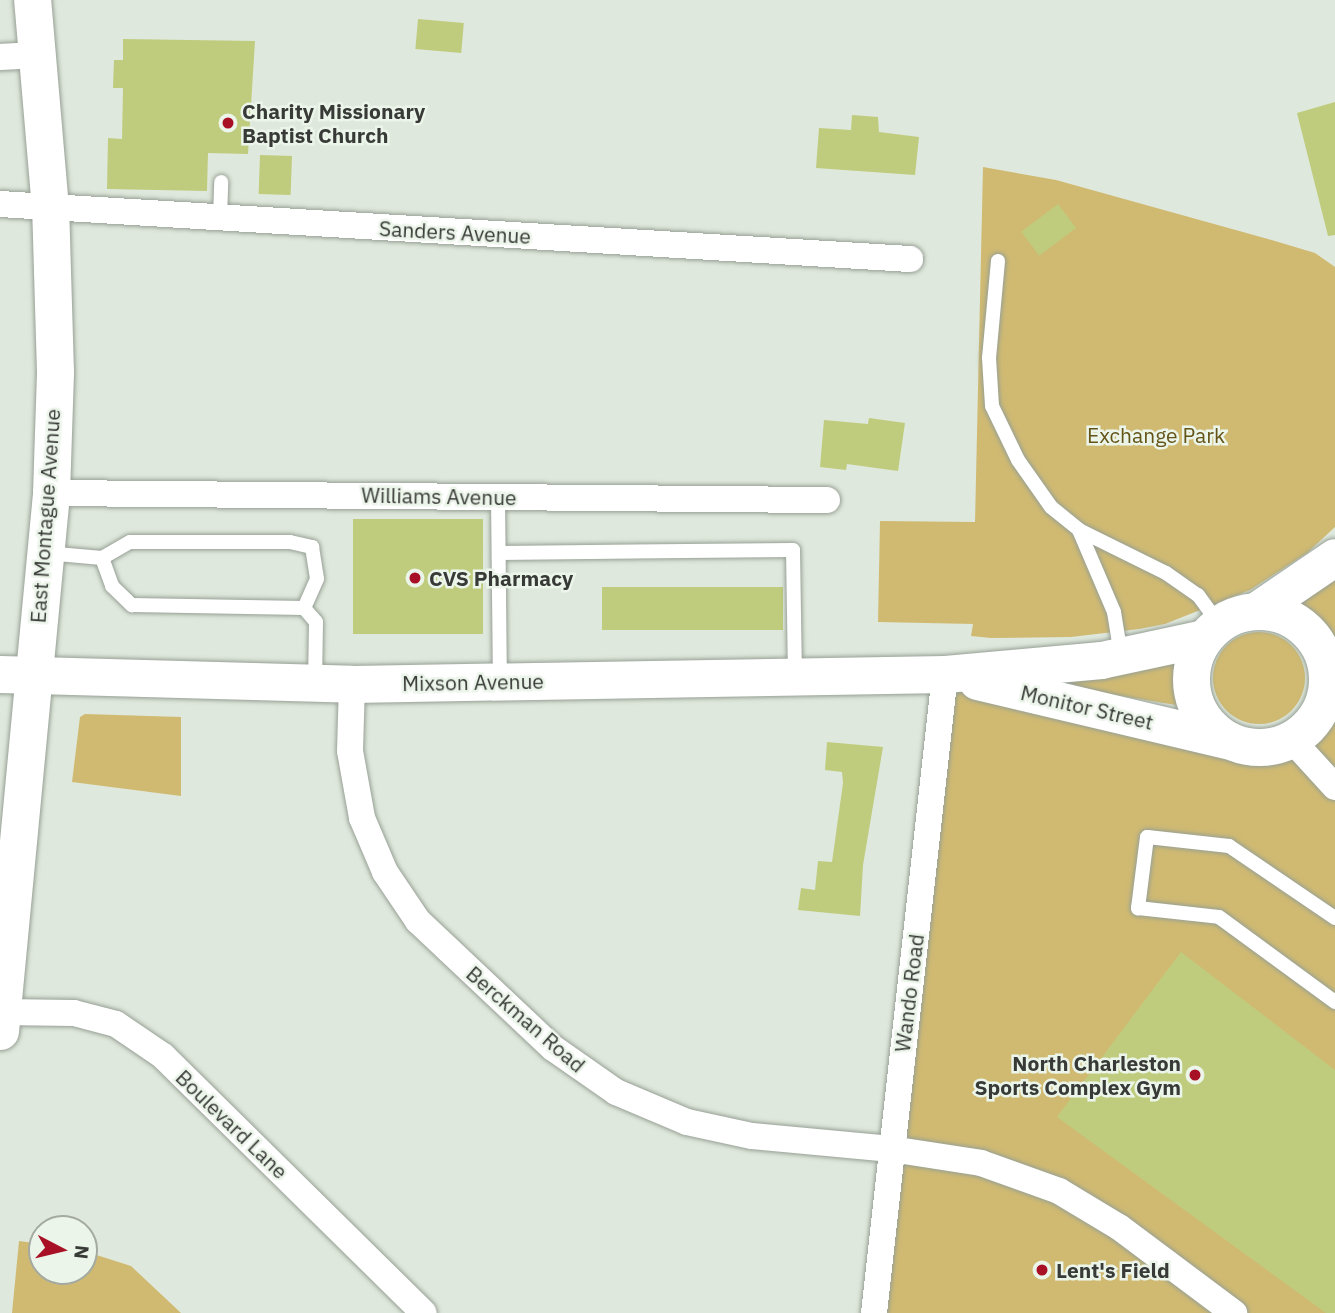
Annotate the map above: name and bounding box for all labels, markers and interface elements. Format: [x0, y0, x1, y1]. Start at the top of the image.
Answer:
place label: Charity Missionary Baptist Church [242, 98, 425, 148]
marker: Charity Missionary Baptist Church [220, 115, 236, 131]
street label: Sanders Avenue [378, 215, 532, 249]
street label: East Montague Avenue [25, 408, 65, 624]
park label: Exchange Park [1087, 422, 1225, 448]
street label: Williams Avenue [361, 482, 517, 510]
place label: CVS Pharmacy [429, 565, 573, 591]
marker: CVS Pharmacy [407, 570, 423, 586]
street label: Mixson Avenue [402, 668, 544, 696]
street label: Monitor Street [1018, 680, 1156, 734]
street label: Wando Road [889, 932, 929, 1054]
street label: Berckman Road [461, 961, 591, 1077]
place label: North Charleston Sports Complex Gym [974, 1050, 1181, 1100]
street label: Boulevard Lane [171, 1064, 293, 1184]
marker: North Charleston Sports Complex Gym [1187, 1067, 1203, 1083]
north arrow [28, 1215, 98, 1285]
text: N [69, 1244, 95, 1261]
place label: Lent's Field [1056, 1257, 1170, 1283]
marker: Lent's Field [1034, 1262, 1050, 1278]

